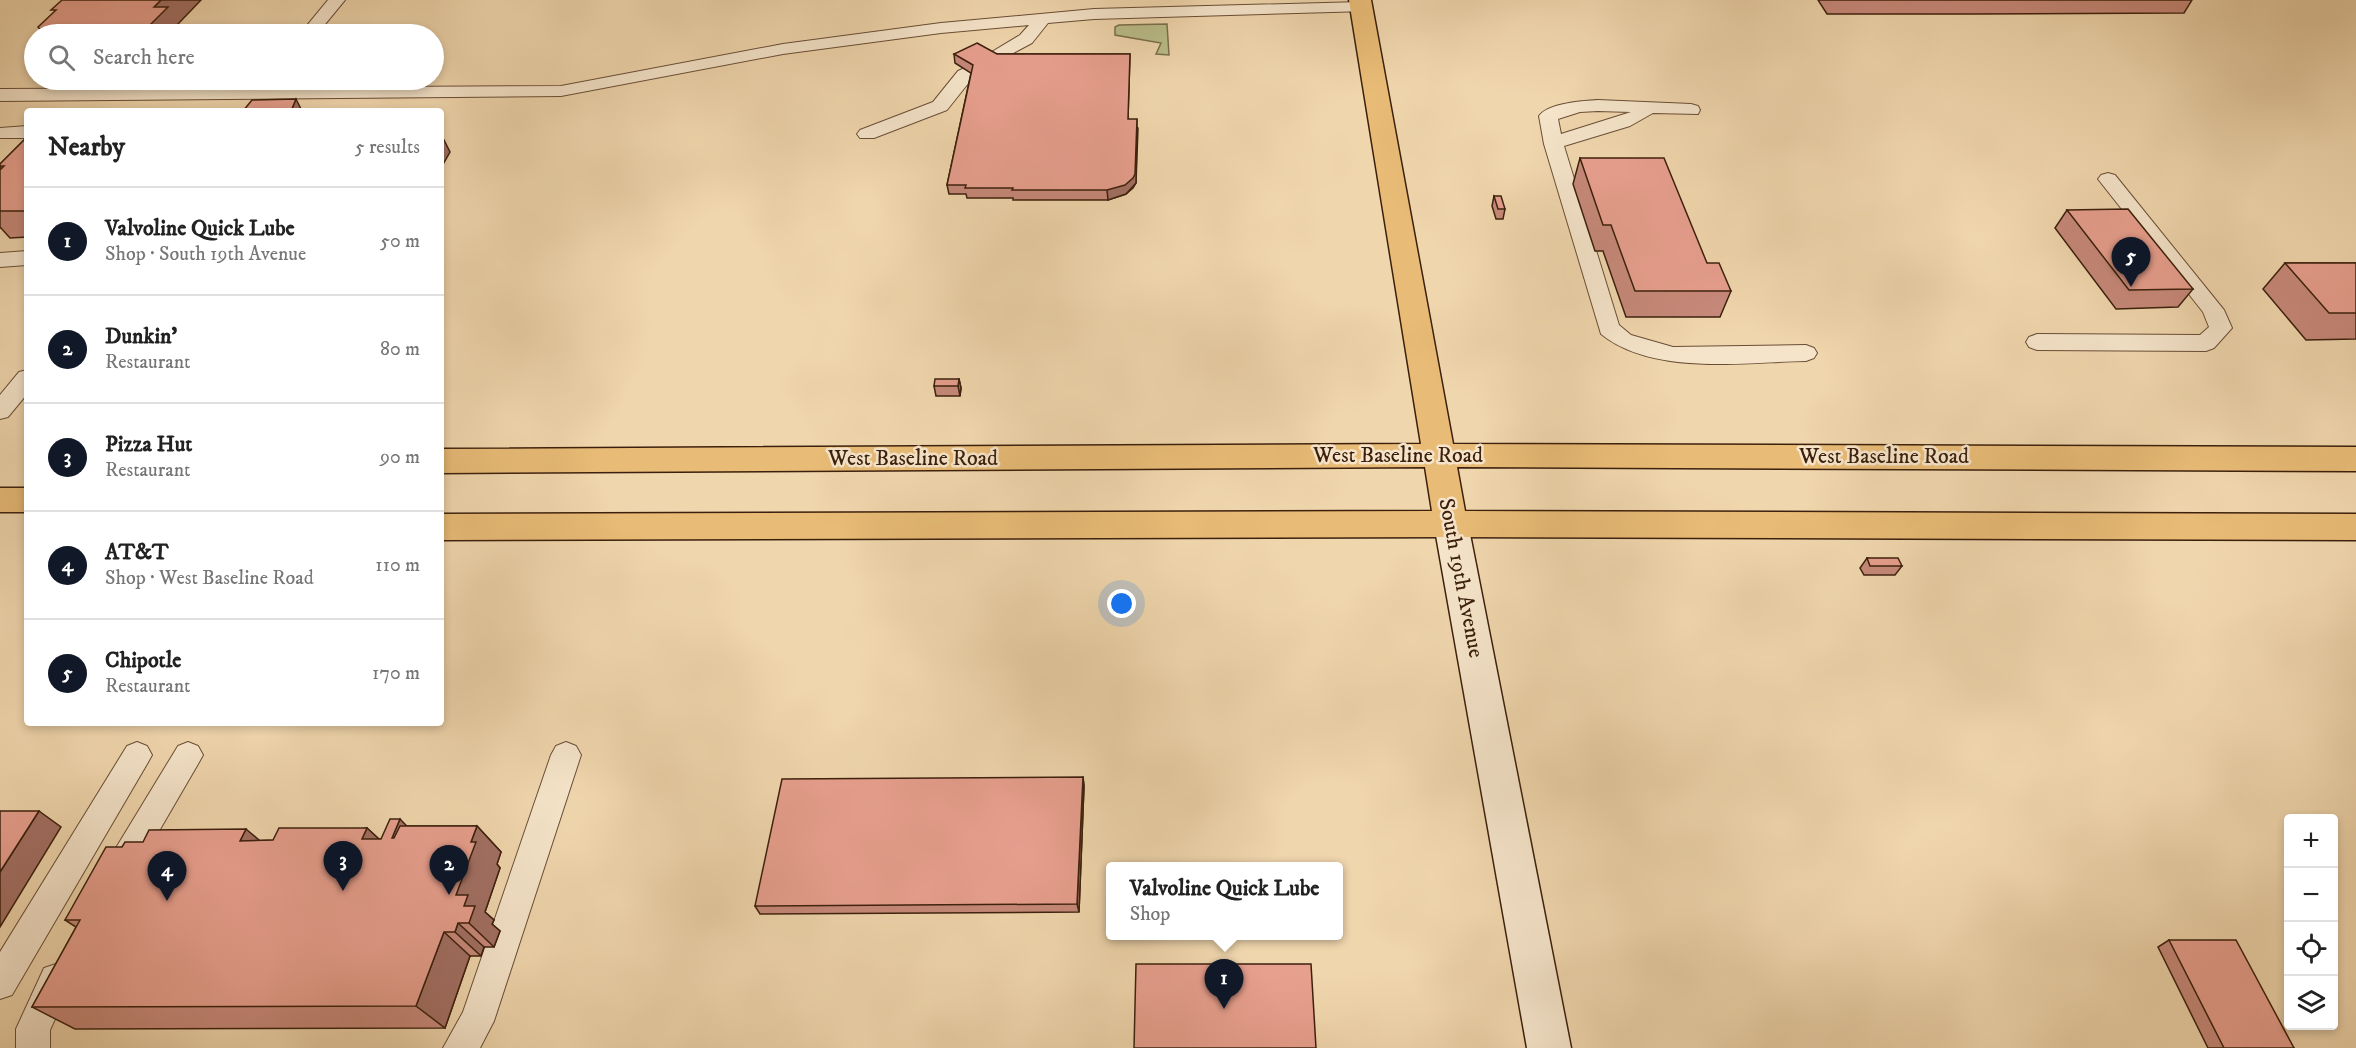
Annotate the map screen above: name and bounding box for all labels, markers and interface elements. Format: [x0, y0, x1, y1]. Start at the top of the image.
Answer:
search box [24, 24, 444, 90]
icon: search [45, 41, 78, 74]
text: Search here [93, 44, 195, 71]
text: Nearby [48, 131, 125, 164]
text: 5 results [355, 135, 420, 160]
text: Valvoline Quick Lube [105, 215, 295, 242]
text: 1 [64, 229, 71, 254]
text: 50 m [380, 229, 420, 254]
pin: 5 [2112, 238, 2150, 287]
text: Shop · South 19th Avenue [105, 242, 306, 267]
text: Dunkin' [105, 323, 177, 350]
text: 2 [63, 337, 72, 362]
text: 80 m [380, 337, 420, 362]
text: Restaurant [105, 350, 190, 375]
text: Pizza Hut [105, 431, 192, 458]
street label: West Baseline Road [1312, 442, 1483, 469]
street label: West Baseline Road [1798, 443, 1969, 470]
text: 3 [64, 445, 71, 470]
text: 90 m [380, 445, 420, 470]
street label: West Baseline Road [827, 445, 998, 472]
text: Restaurant [105, 458, 190, 483]
street label: South 19th Avenue [1432, 496, 1490, 660]
text: AT&T [105, 539, 169, 566]
text: 4 [62, 553, 73, 578]
text: 110 m [375, 553, 420, 578]
text: Shop · West Baseline Road [105, 566, 314, 591]
your location [1107, 589, 1136, 618]
text: Chipotle [105, 647, 181, 674]
text: 5 [63, 661, 72, 686]
text: 170 m [372, 661, 420, 686]
text: Restaurant [105, 674, 190, 699]
map controls [2284, 814, 2338, 1030]
button: + [2284, 814, 2338, 868]
pin: 3 [324, 842, 362, 891]
pin: 2 [430, 846, 468, 895]
pin: 4 [148, 852, 186, 901]
popup [1106, 862, 1343, 940]
button: − [2284, 868, 2338, 922]
text: Valvoline Quick Lube [1130, 875, 1319, 902]
text: Shop [1130, 902, 1170, 927]
button: locate [2284, 922, 2338, 976]
pin: 1 [1204, 960, 1244, 1009]
button: layers [2284, 976, 2338, 1030]

